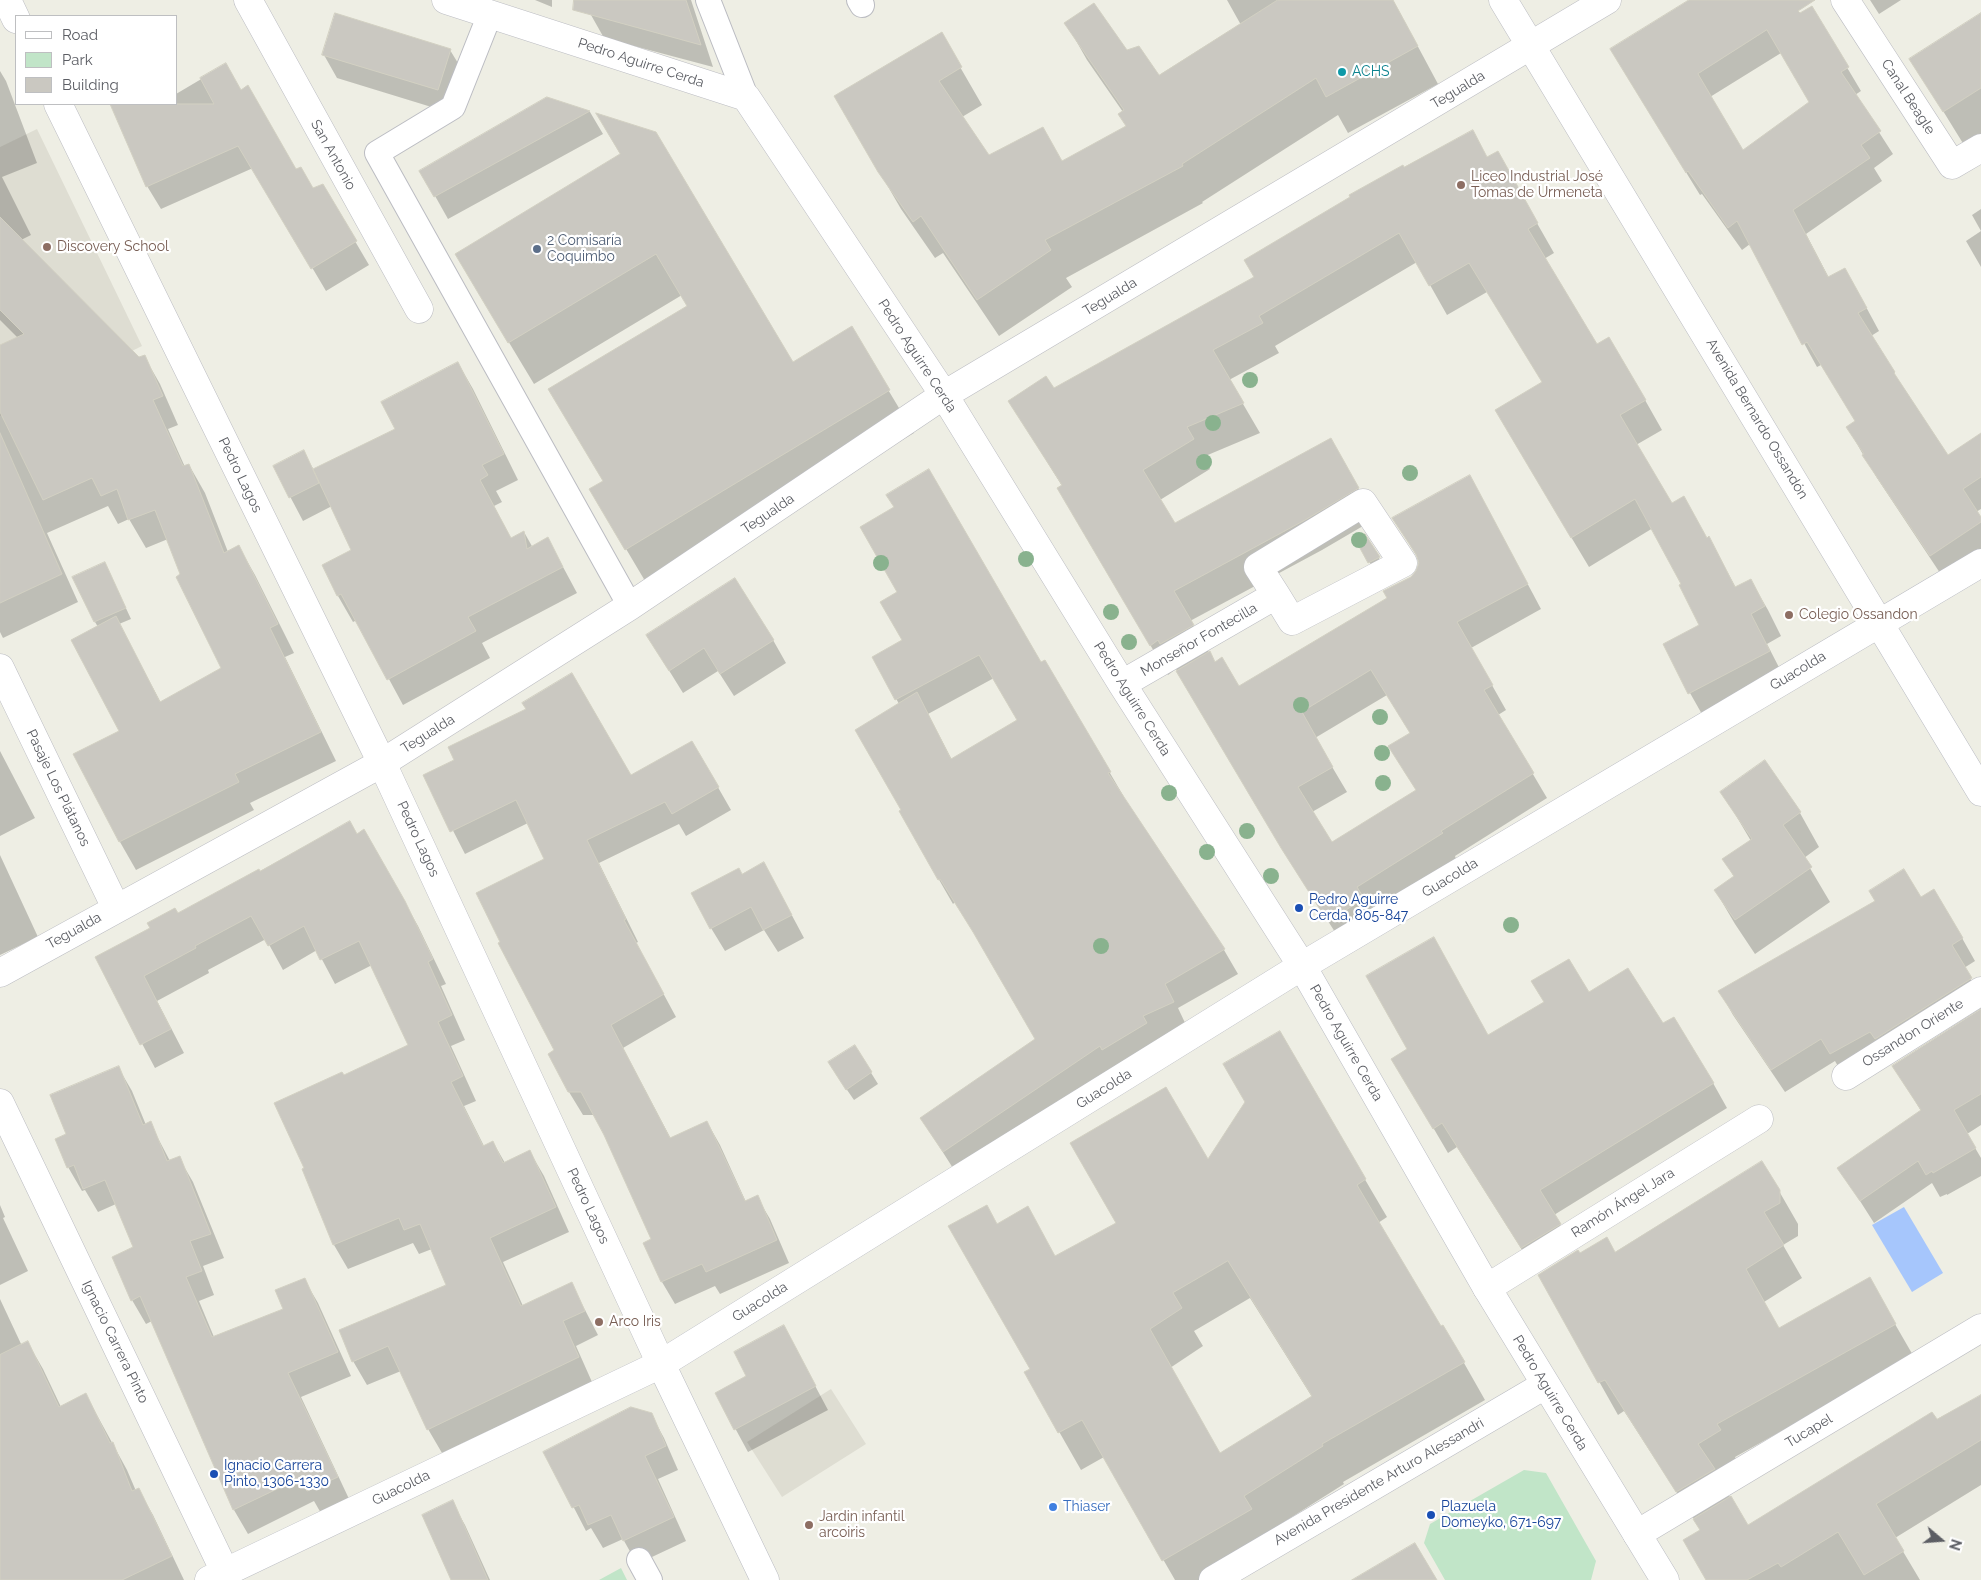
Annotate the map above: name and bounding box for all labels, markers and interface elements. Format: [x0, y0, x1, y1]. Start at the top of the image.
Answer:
legend [15, 15, 178, 105]
text: Road [62, 26, 98, 44]
street label: Pedro Aguirre Cerda [576, 35, 706, 91]
text: Park [62, 51, 93, 69]
street label: Canal Beagle [1877, 56, 1939, 138]
place label: ACHS [1352, 64, 1390, 80]
marker: ACHS [1336, 66, 1348, 78]
street label: Tegualda [1428, 67, 1488, 113]
text: Building [62, 76, 119, 94]
street label: San Antonio [307, 117, 359, 193]
place label: Liceo Industrial José Tomas de Urmeneta [1471, 169, 1603, 202]
marker: Liceo Industrial José Tomas de Urmeneta [1455, 179, 1467, 191]
place label: 2 Comisaría Coquimbo [547, 233, 622, 266]
place label: Discovery School [57, 239, 169, 255]
marker: Discovery School [41, 241, 53, 253]
marker: 2 Comisaría Coquimbo [531, 243, 543, 255]
street label: Tegualda [1080, 274, 1140, 320]
street label: Pedro Aguirre Cerda [874, 296, 960, 416]
street label: Avenida Bernardo Ossandón [1702, 336, 1812, 502]
street label: Pedro Lagos [215, 435, 265, 515]
street label: Tegualda [738, 490, 798, 538]
street label: Monseñor Fontecilla [1138, 600, 1260, 680]
place label: Colegio Ossandon [1799, 607, 1918, 623]
marker: Colegio Ossandon [1783, 609, 1795, 621]
street label: Pedro Aguirre Cerda [1090, 639, 1174, 759]
street label: Guacolda [1767, 648, 1829, 694]
street label: Tegualda [398, 711, 458, 757]
street label: Pasaje Los Plátanos [22, 727, 94, 849]
street label: Pedro Lagos [393, 798, 443, 880]
street label: Guacolda [1419, 855, 1481, 901]
place label: Pedro Aguirre Cerda, 805-847 [1309, 892, 1408, 924]
marker: Pedro Aguirre Cerda, 805-847 [1293, 902, 1305, 914]
street label: Tegualda [44, 909, 104, 953]
street label: Pedro Aguirre Cerda [1306, 982, 1386, 1104]
street label: Ossandon Oriente [1859, 995, 1967, 1071]
street label: Guacolda [1073, 1065, 1135, 1113]
street label: Pedro Lagos [563, 1165, 613, 1247]
street label: Ramón Ángel Jara [1568, 1165, 1678, 1241]
street label: Ignacio Carrera Pinto [78, 1278, 152, 1406]
street label: Guacolda [729, 1278, 791, 1326]
place label: Arco Iris [609, 1314, 661, 1330]
marker: Arco Iris [593, 1316, 605, 1328]
street label: Pedro Aguirre Cerda [1509, 1332, 1591, 1454]
street label: Tucapel [1783, 1410, 1835, 1452]
street label: Avenida Presidente Arturo Alessandri [1271, 1415, 1487, 1549]
place label: Ignacio Carrera Pinto, 1306-1330 [224, 1458, 329, 1490]
street label: Guacolda [369, 1467, 433, 1509]
marker: Ignacio Carrera Pinto, 1306-1330 [208, 1468, 220, 1480]
place label: Thiaser [1063, 1499, 1110, 1515]
place label: Plazuela Domeyko, 671-697 [1441, 1499, 1561, 1531]
marker: Thiaser [1047, 1501, 1059, 1513]
place label: Jardin infantil arcoiris [819, 1509, 904, 1541]
marker: Plazuela Domeyko, 671-697 [1425, 1509, 1437, 1521]
north arrow [1916, 1515, 1966, 1565]
marker: Jardin infantil arcoiris [803, 1519, 815, 1531]
text: N [1946, 1537, 1965, 1552]

